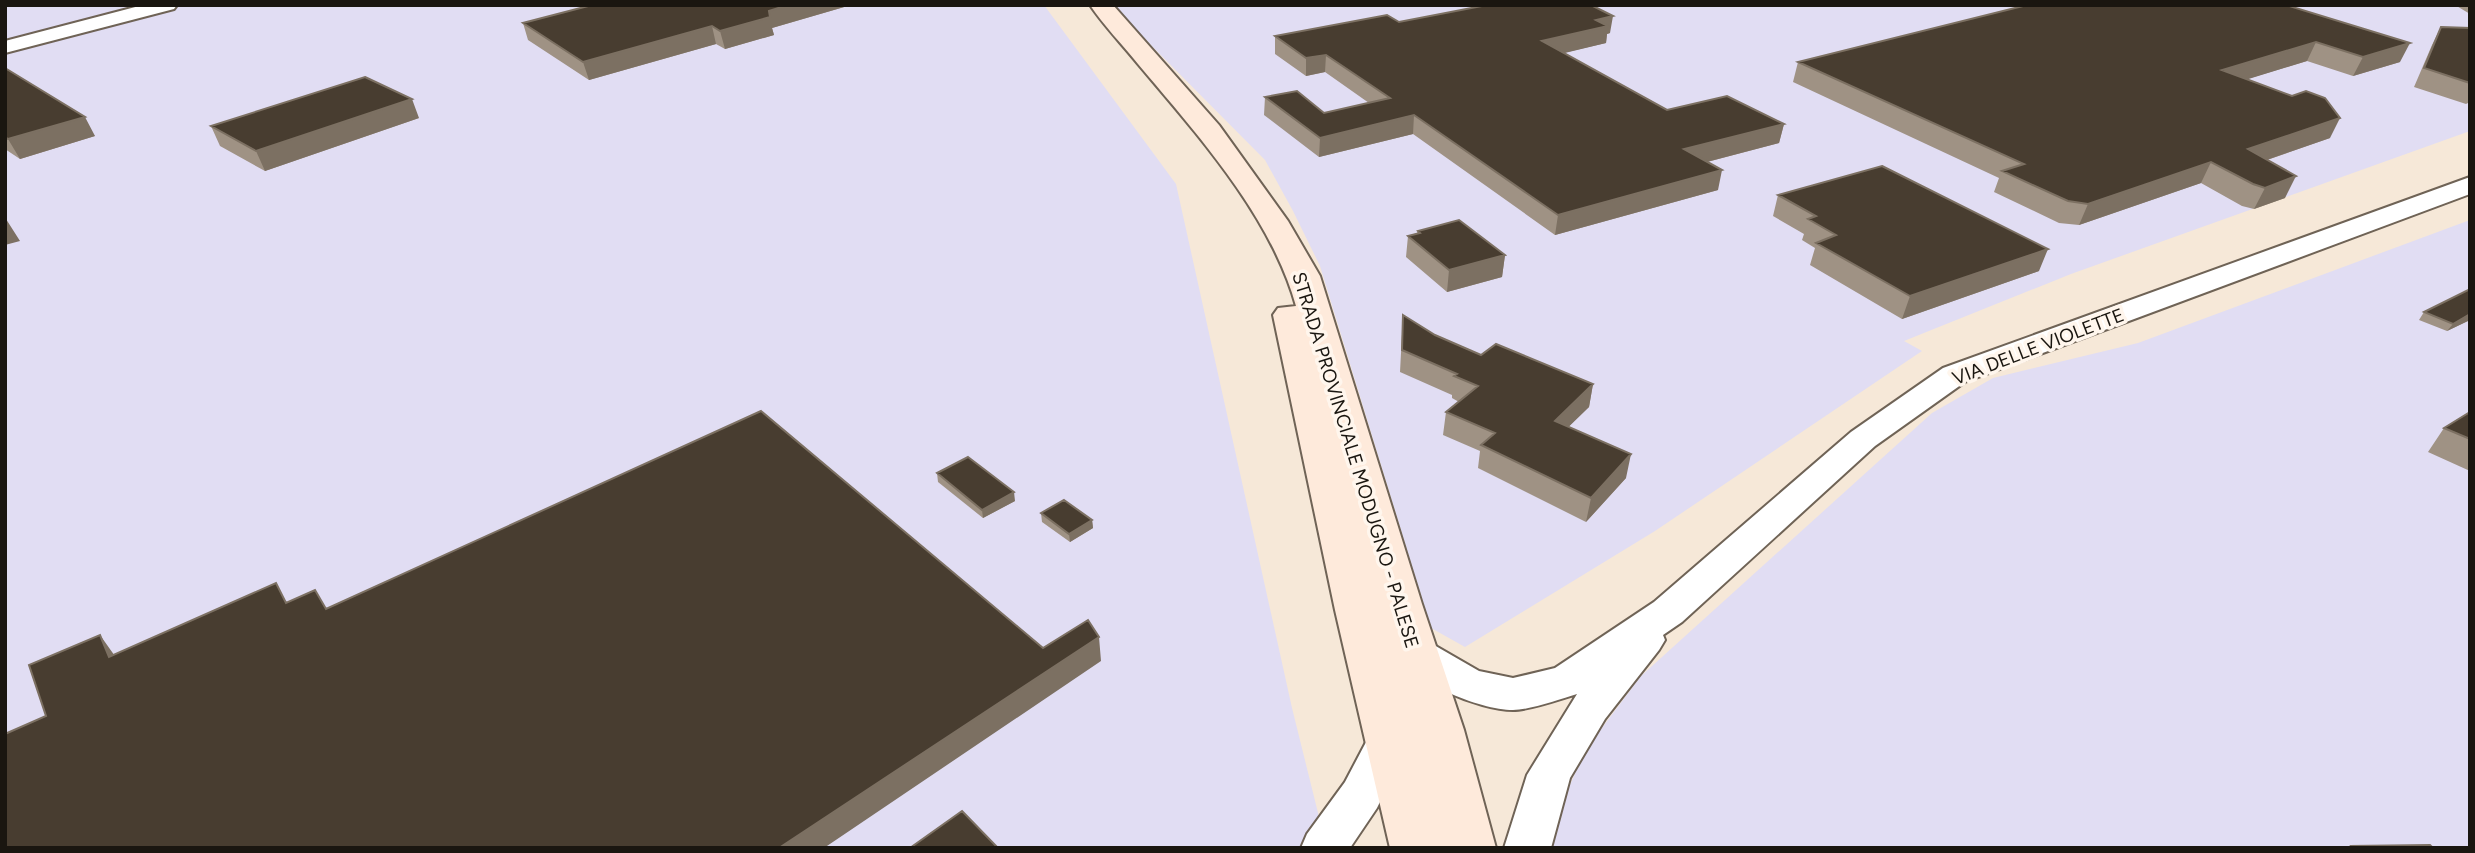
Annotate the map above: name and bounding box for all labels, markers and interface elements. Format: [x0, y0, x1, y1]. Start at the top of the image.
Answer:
street label: STRADA PROVINCIALE MODUGNO - PALESE [1287, 269, 1424, 651]
street label: VIA DELLE VIOLETTE [1949, 303, 2127, 390]

